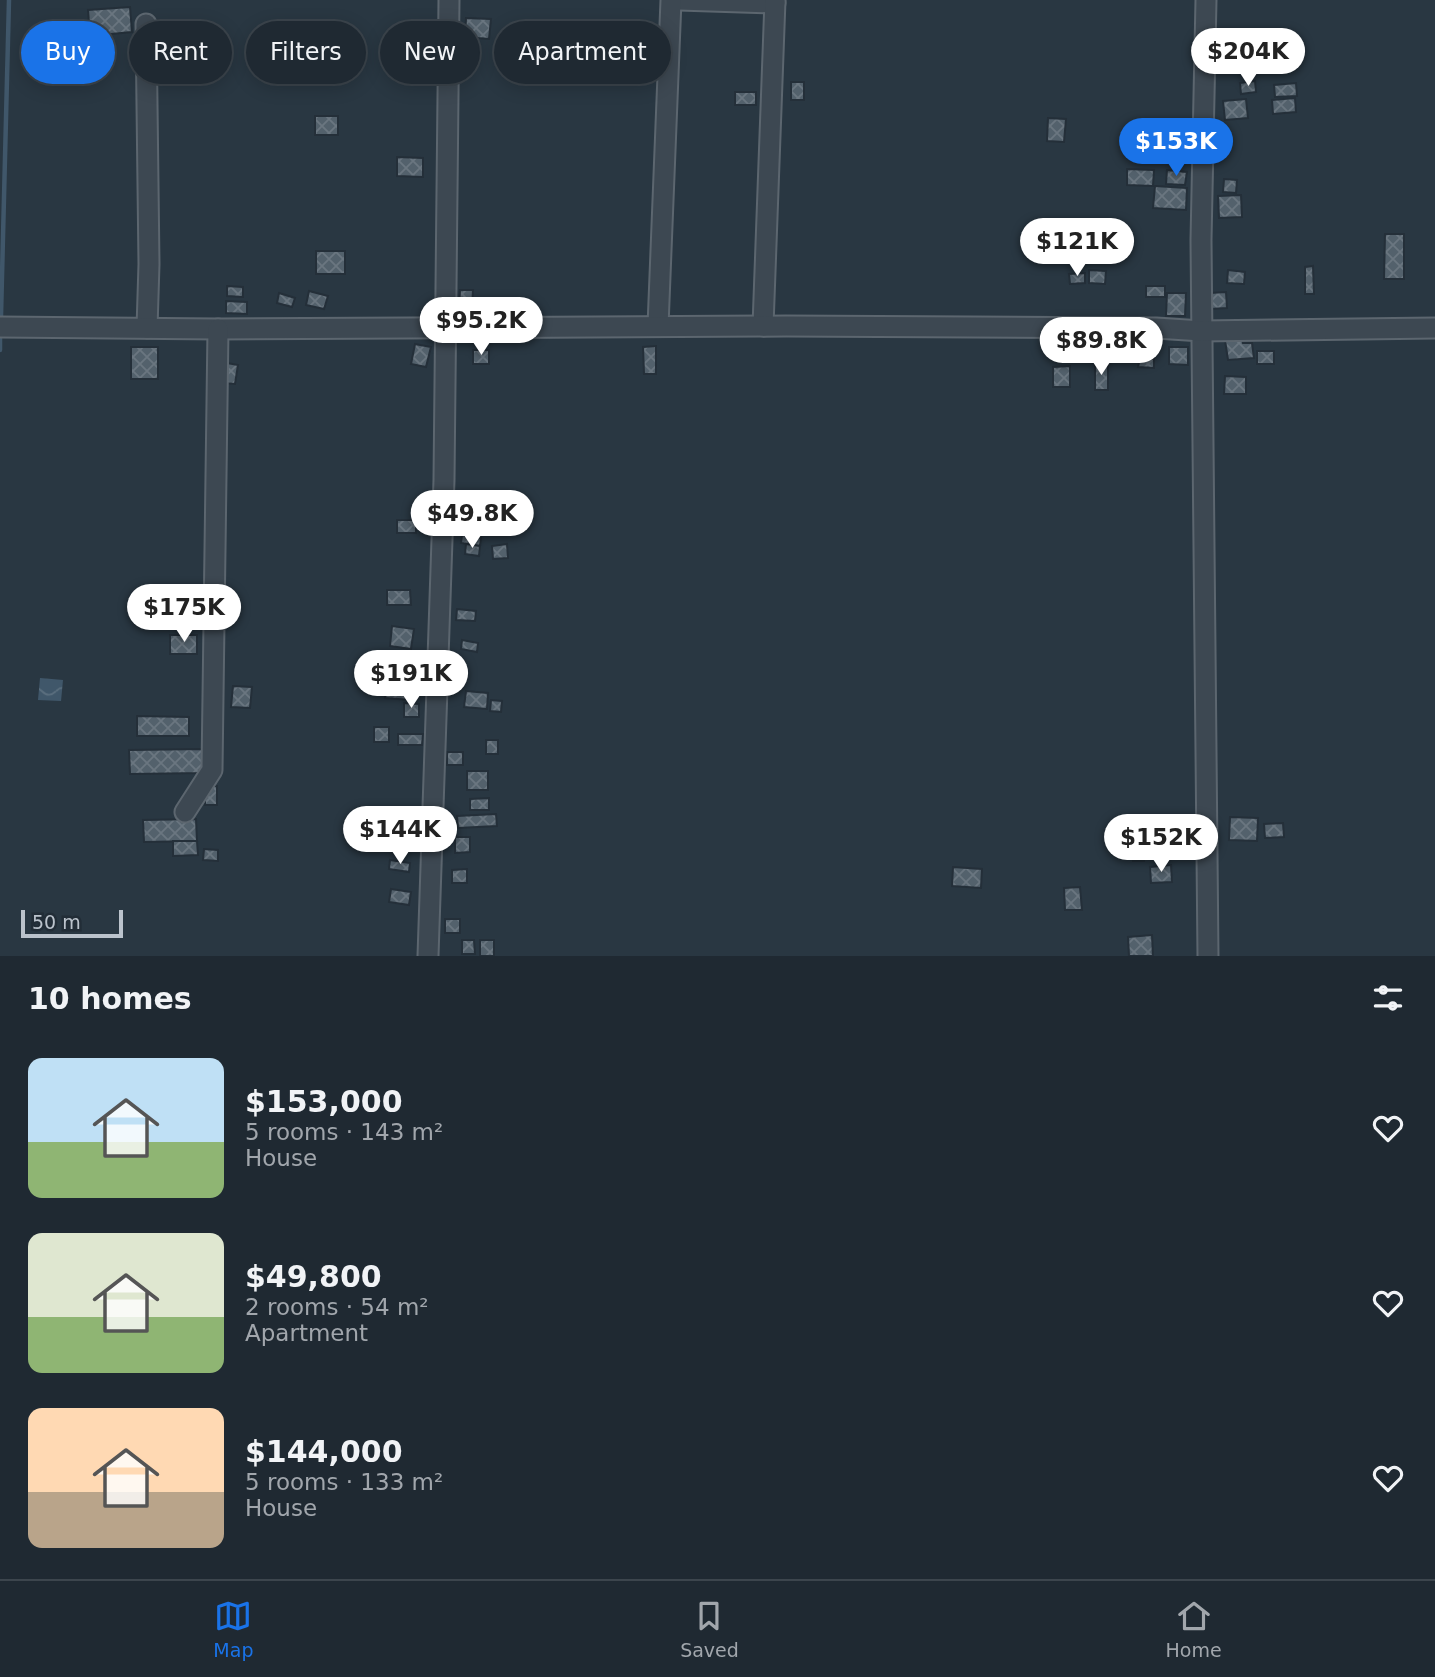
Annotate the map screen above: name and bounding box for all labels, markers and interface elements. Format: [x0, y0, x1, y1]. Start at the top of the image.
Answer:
chip: Buy [21, 21, 115, 84]
chip: Rent [129, 21, 232, 84]
chip: Filters [246, 21, 366, 84]
chip: New [380, 21, 480, 84]
chip: Apartment [494, 21, 671, 84]
pin: $204K [1199, 28, 1297, 88]
text: $204K [1207, 38, 1289, 64]
pin: $153K [1127, 118, 1225, 178]
text: $153K [1135, 128, 1217, 154]
pin: $121K [1028, 218, 1126, 278]
text: $121K [1036, 228, 1118, 254]
pin: $95.2K [424, 298, 538, 357]
text: $95.2K [436, 307, 526, 333]
pin: $89.8K [1044, 318, 1158, 377]
text: $89.8K [1056, 327, 1146, 353]
pin: $49.8K [415, 490, 529, 550]
text: $49.8K [427, 500, 517, 526]
pin: $175K [135, 584, 233, 644]
text: $175K [143, 594, 225, 620]
pin: $191K [362, 650, 460, 710]
text: $191K [370, 660, 452, 686]
pin: $144K [351, 806, 449, 866]
pin: $152K [1112, 814, 1210, 874]
text: $144K [359, 816, 441, 842]
text: $152K [1120, 824, 1202, 850]
scale bar [21, 907, 122, 939]
text: 50 m [32, 911, 81, 933]
icon: filters [1369, 979, 1407, 1017]
text: 10 homes [28, 981, 192, 1016]
text: $153,000 [245, 1084, 403, 1119]
icon: home [84, 1086, 168, 1170]
icon: heart [1369, 1109, 1407, 1147]
text: 5 rooms · 143 m² [245, 1119, 443, 1145]
text: House [245, 1145, 317, 1171]
text: $49,800 [245, 1259, 382, 1294]
icon: home [84, 1261, 168, 1345]
icon: heart [1369, 1284, 1407, 1322]
text: 2 rooms · 54 m² [245, 1294, 429, 1320]
text: Apartment [245, 1320, 368, 1346]
text: $144,000 [245, 1434, 403, 1469]
icon: home [84, 1436, 168, 1520]
icon: heart [1369, 1459, 1407, 1497]
text: 5 rooms · 133 m² [245, 1469, 443, 1495]
text: House [245, 1495, 317, 1521]
tab: Map [213, 1597, 253, 1661]
tab: Saved [680, 1597, 739, 1661]
tab: Home [1166, 1597, 1222, 1661]

